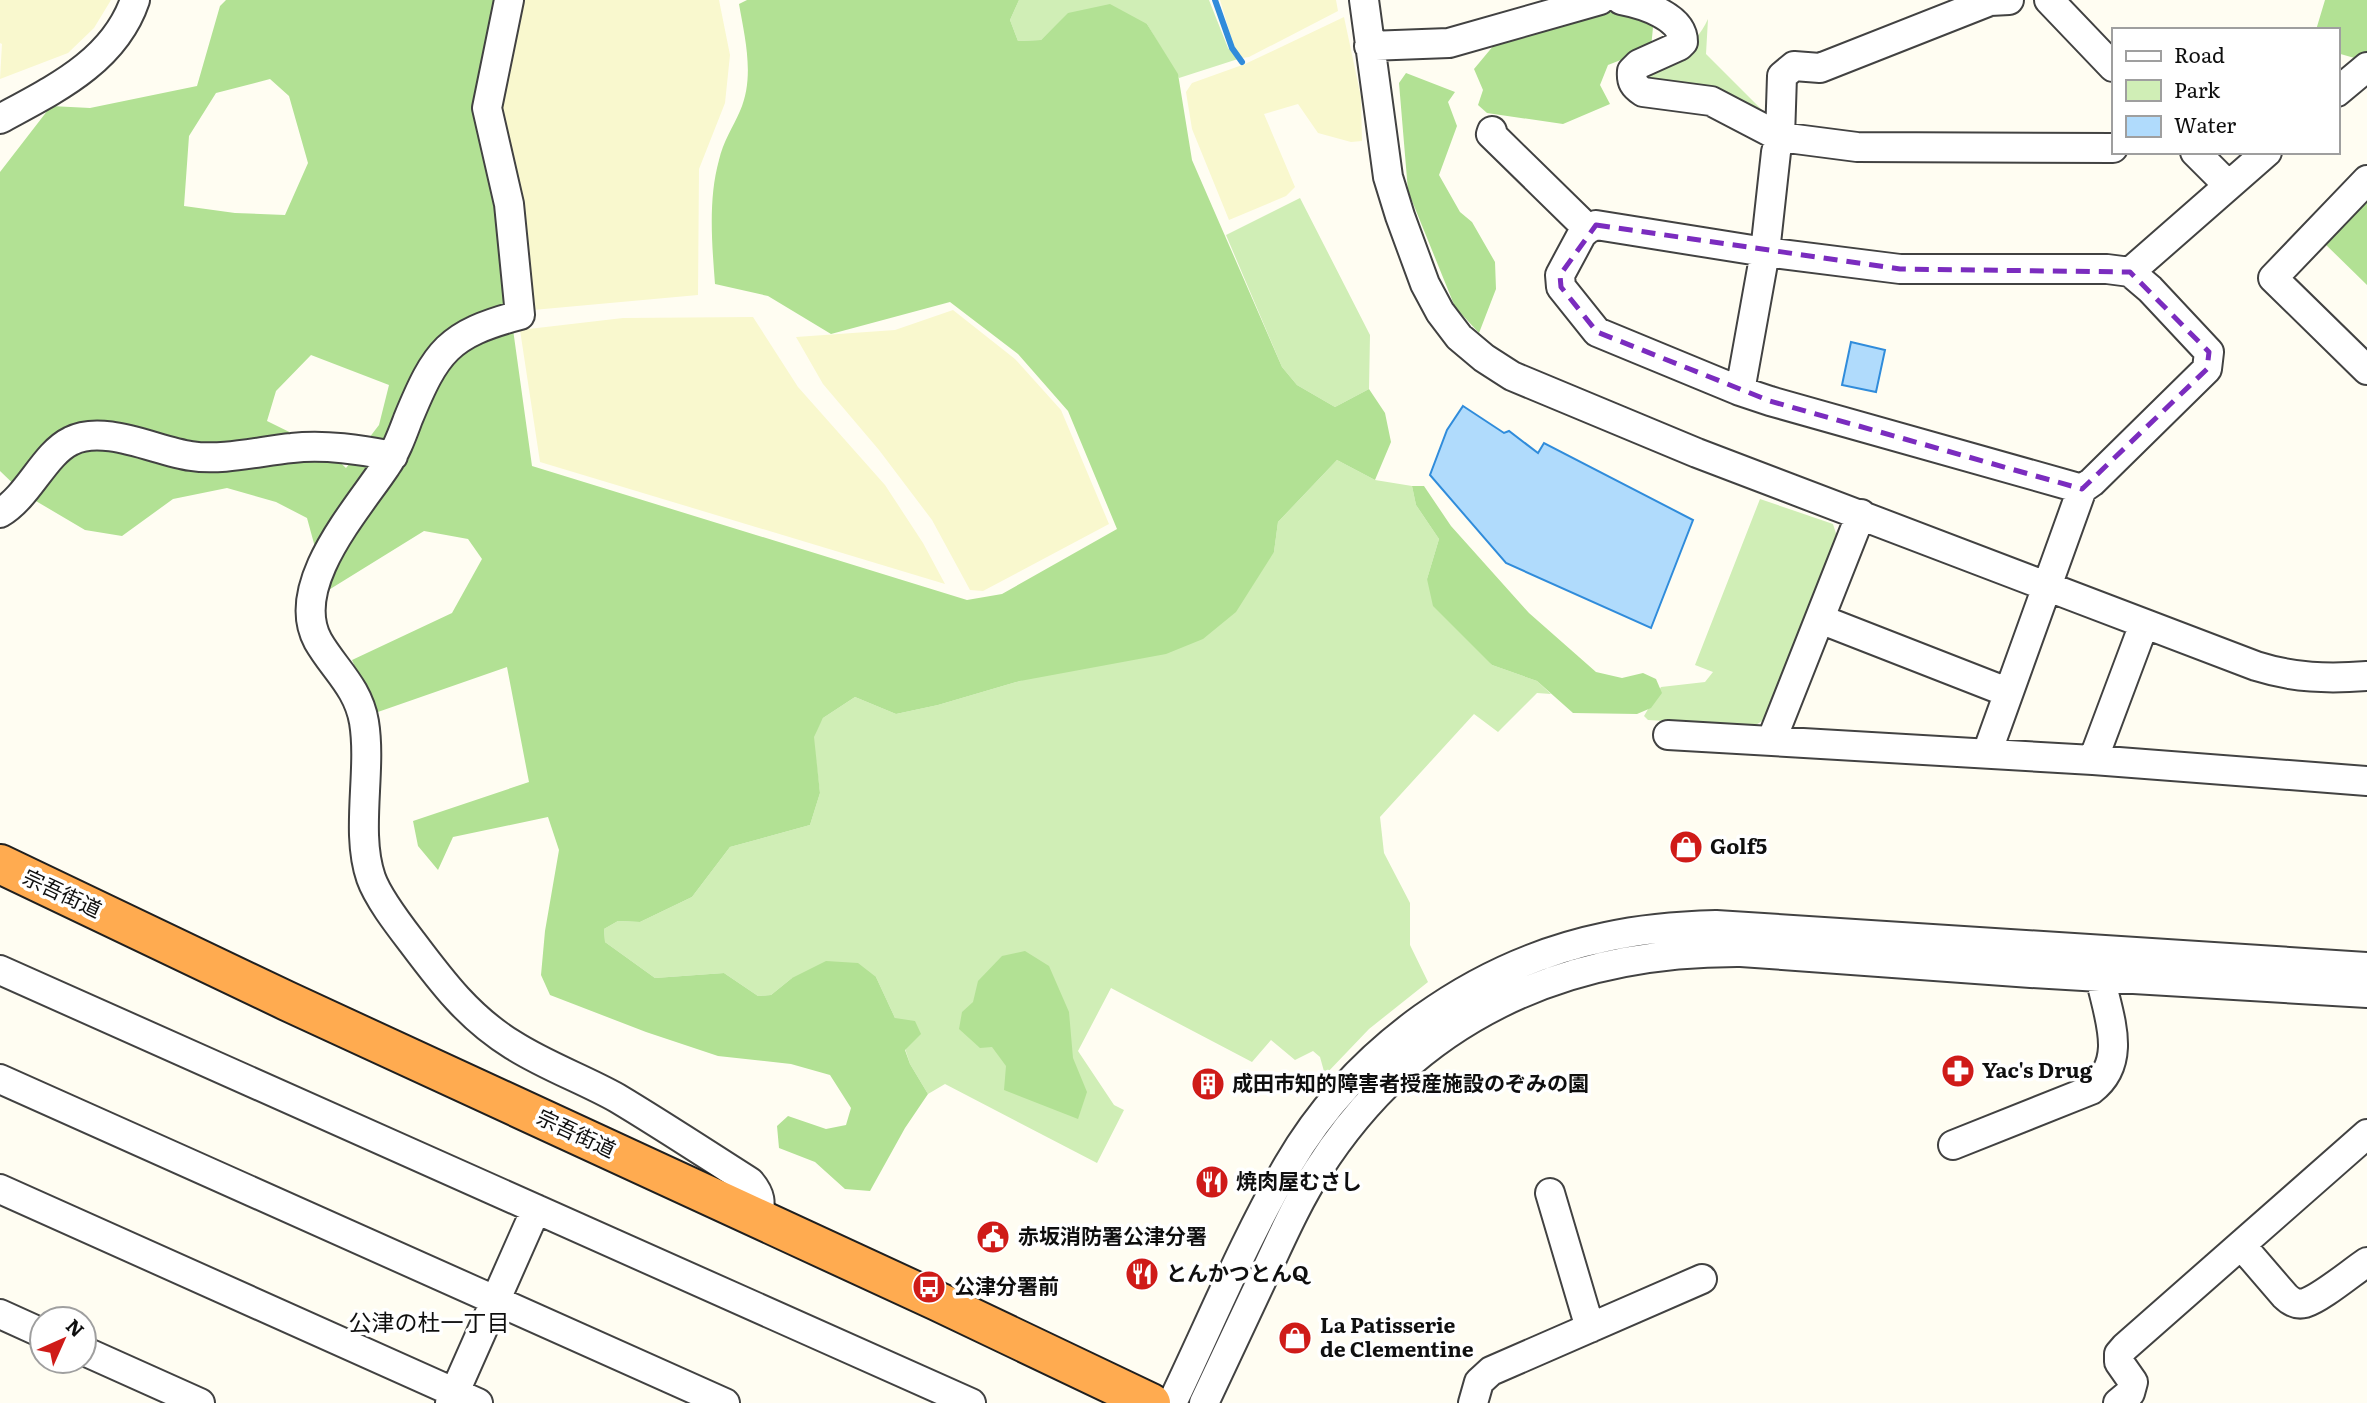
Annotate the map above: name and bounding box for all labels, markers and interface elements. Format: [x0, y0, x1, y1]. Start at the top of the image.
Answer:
legend [2112, 28, 2339, 154]
text: Road [2174, 38, 2225, 69]
text: Park [2174, 73, 2220, 104]
text: Water [2174, 108, 2236, 139]
shop icon: Golf5 [1667, 828, 1705, 866]
place label: Golf5 [1710, 829, 1767, 860]
street label: 宗吾街道 [18, 860, 108, 924]
pharmacy icon: Yac's Drug [1939, 1052, 1977, 1090]
place label: Yac's Drug [1982, 1053, 2093, 1084]
building icon: 成田市知的障害者授産施設のぞみの園 [1189, 1065, 1227, 1103]
place label: 成田市知的障害者授産施設のぞみの園 [1232, 1066, 1589, 1097]
street label: 宗吾街道 [532, 1100, 622, 1164]
restaurant icon: 焼肉屋むさし [1193, 1163, 1231, 1201]
place label: 焼肉屋むさし [1236, 1164, 1362, 1195]
public building icon: 赤坂消防署公津分署 [974, 1218, 1012, 1256]
place label: 赤坂消防署公津分署 [1018, 1219, 1207, 1250]
restaurant icon: とんかつとんQ [1123, 1255, 1161, 1293]
place label: とんかつとんQ [1166, 1256, 1312, 1287]
bus stop icon: 公津分署前 [910, 1268, 948, 1306]
place label: 公津分署前 [954, 1269, 1059, 1300]
district label: 公津の杜一丁目 [349, 1304, 510, 1338]
north arrow [28, 1305, 98, 1375]
place label: La Patisserie de Clementine [1320, 1308, 1474, 1363]
text: N [60, 1312, 91, 1343]
shop icon: La Patisserie de Clementine [1276, 1319, 1314, 1357]

